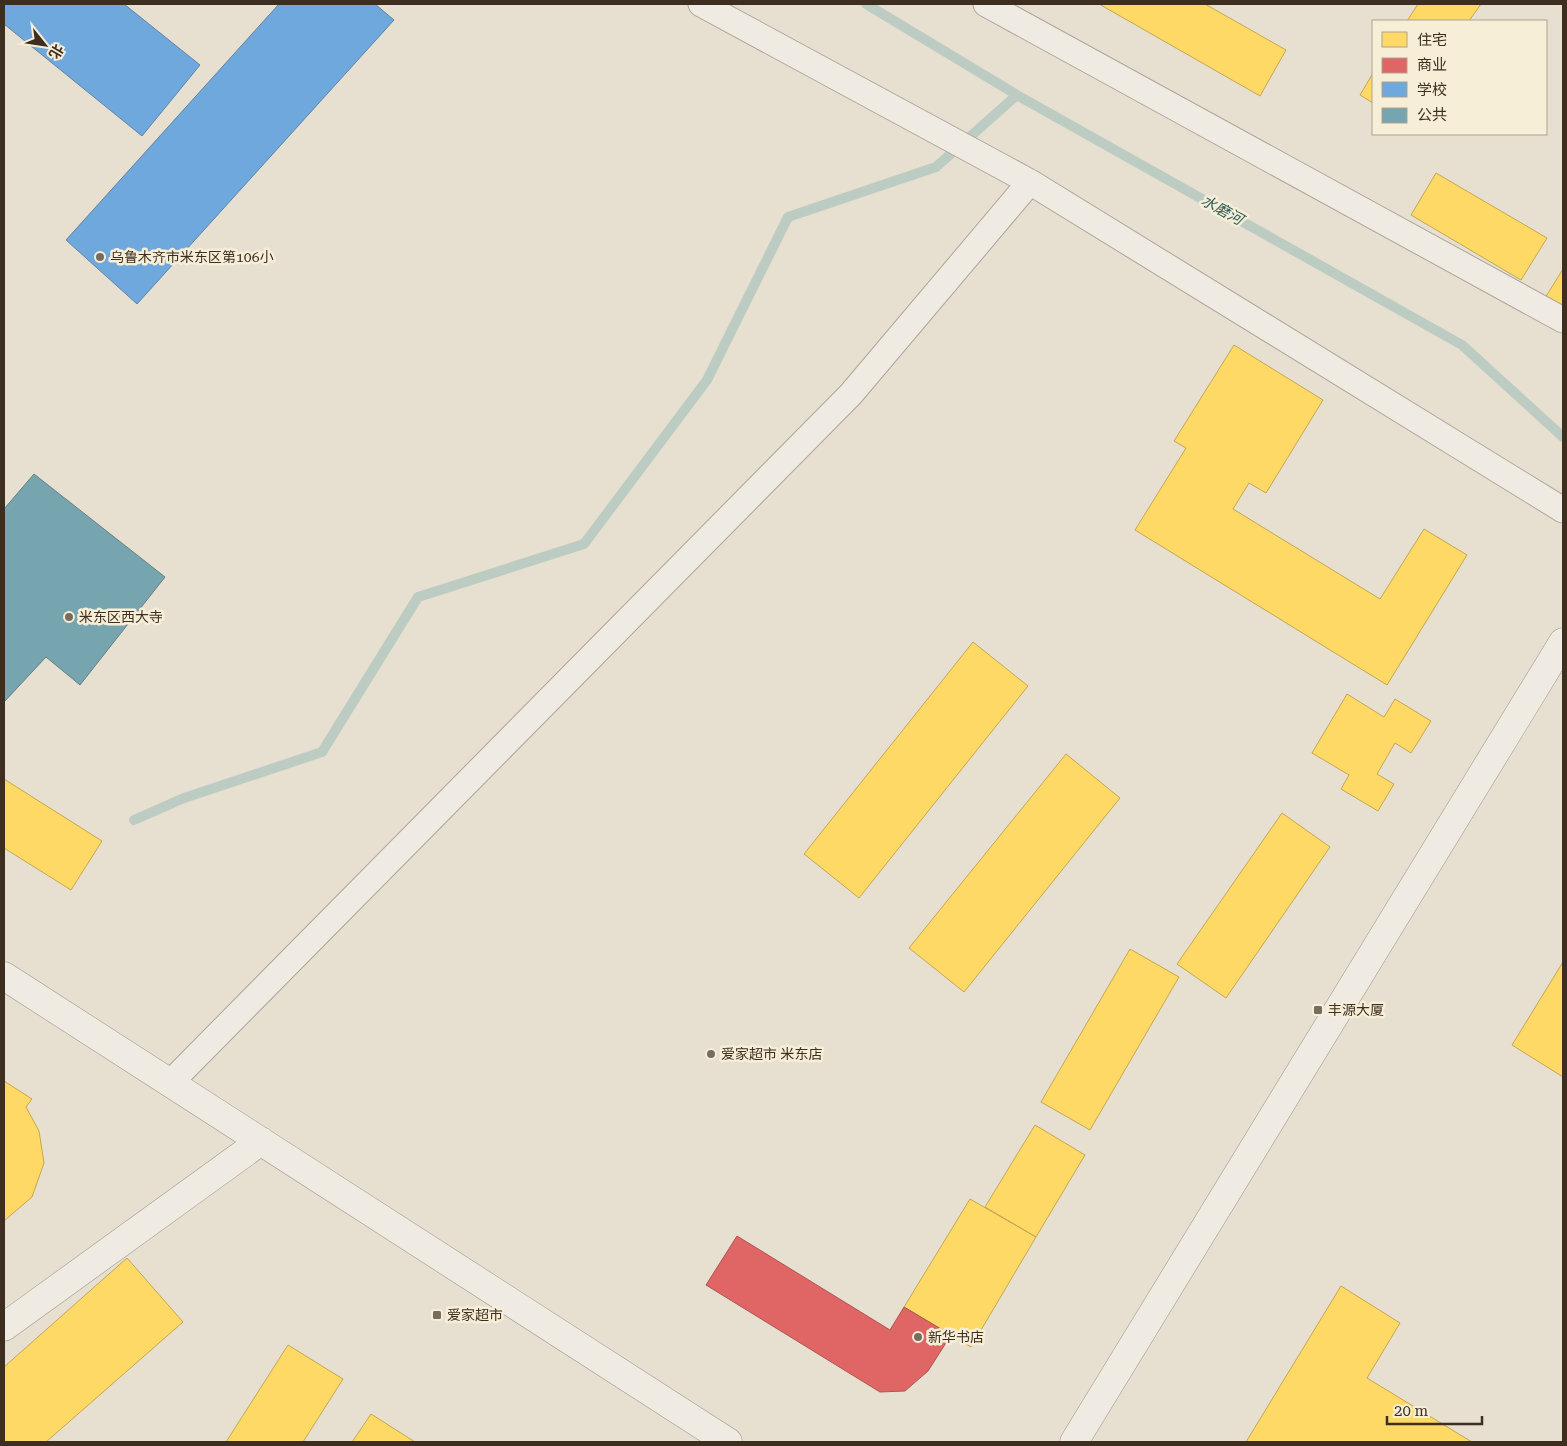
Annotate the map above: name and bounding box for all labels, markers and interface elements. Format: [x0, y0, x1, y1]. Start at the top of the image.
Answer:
north arrow [20, 20, 70, 70]
legend [1372, 20, 1547, 135]
text: 住宅 [1417, 31, 1447, 49]
text: 北 [46, 41, 67, 62]
text: 商业 [1417, 56, 1447, 74]
text: 学校 [1417, 81, 1447, 99]
text: 公共 [1417, 106, 1447, 124]
water label: 水磨河 [1198, 191, 1249, 230]
place label: 乌鲁木齐市米东区第106小 [110, 249, 274, 265]
marker: 乌鲁木齐市米东区第106小 [94, 251, 106, 263]
place label: 米东区西大寺 [79, 609, 163, 625]
marker: 米东区西大寺 [63, 611, 75, 623]
place label: 丰源大厦 [1328, 1002, 1384, 1018]
marker: 丰源大厦 [1312, 1004, 1324, 1016]
place label: 爱家超市 米东店 [721, 1046, 823, 1062]
marker: 爱家超市 米东店 [705, 1048, 717, 1060]
place label: 爱家超市 [447, 1307, 503, 1323]
marker: 爱家超市 [431, 1309, 443, 1321]
place label: 新华书店 [928, 1329, 984, 1345]
marker: 新华书店 [912, 1331, 924, 1343]
scale bar [1387, 1394, 1482, 1426]
text: 20 m [1394, 1402, 1429, 1420]

